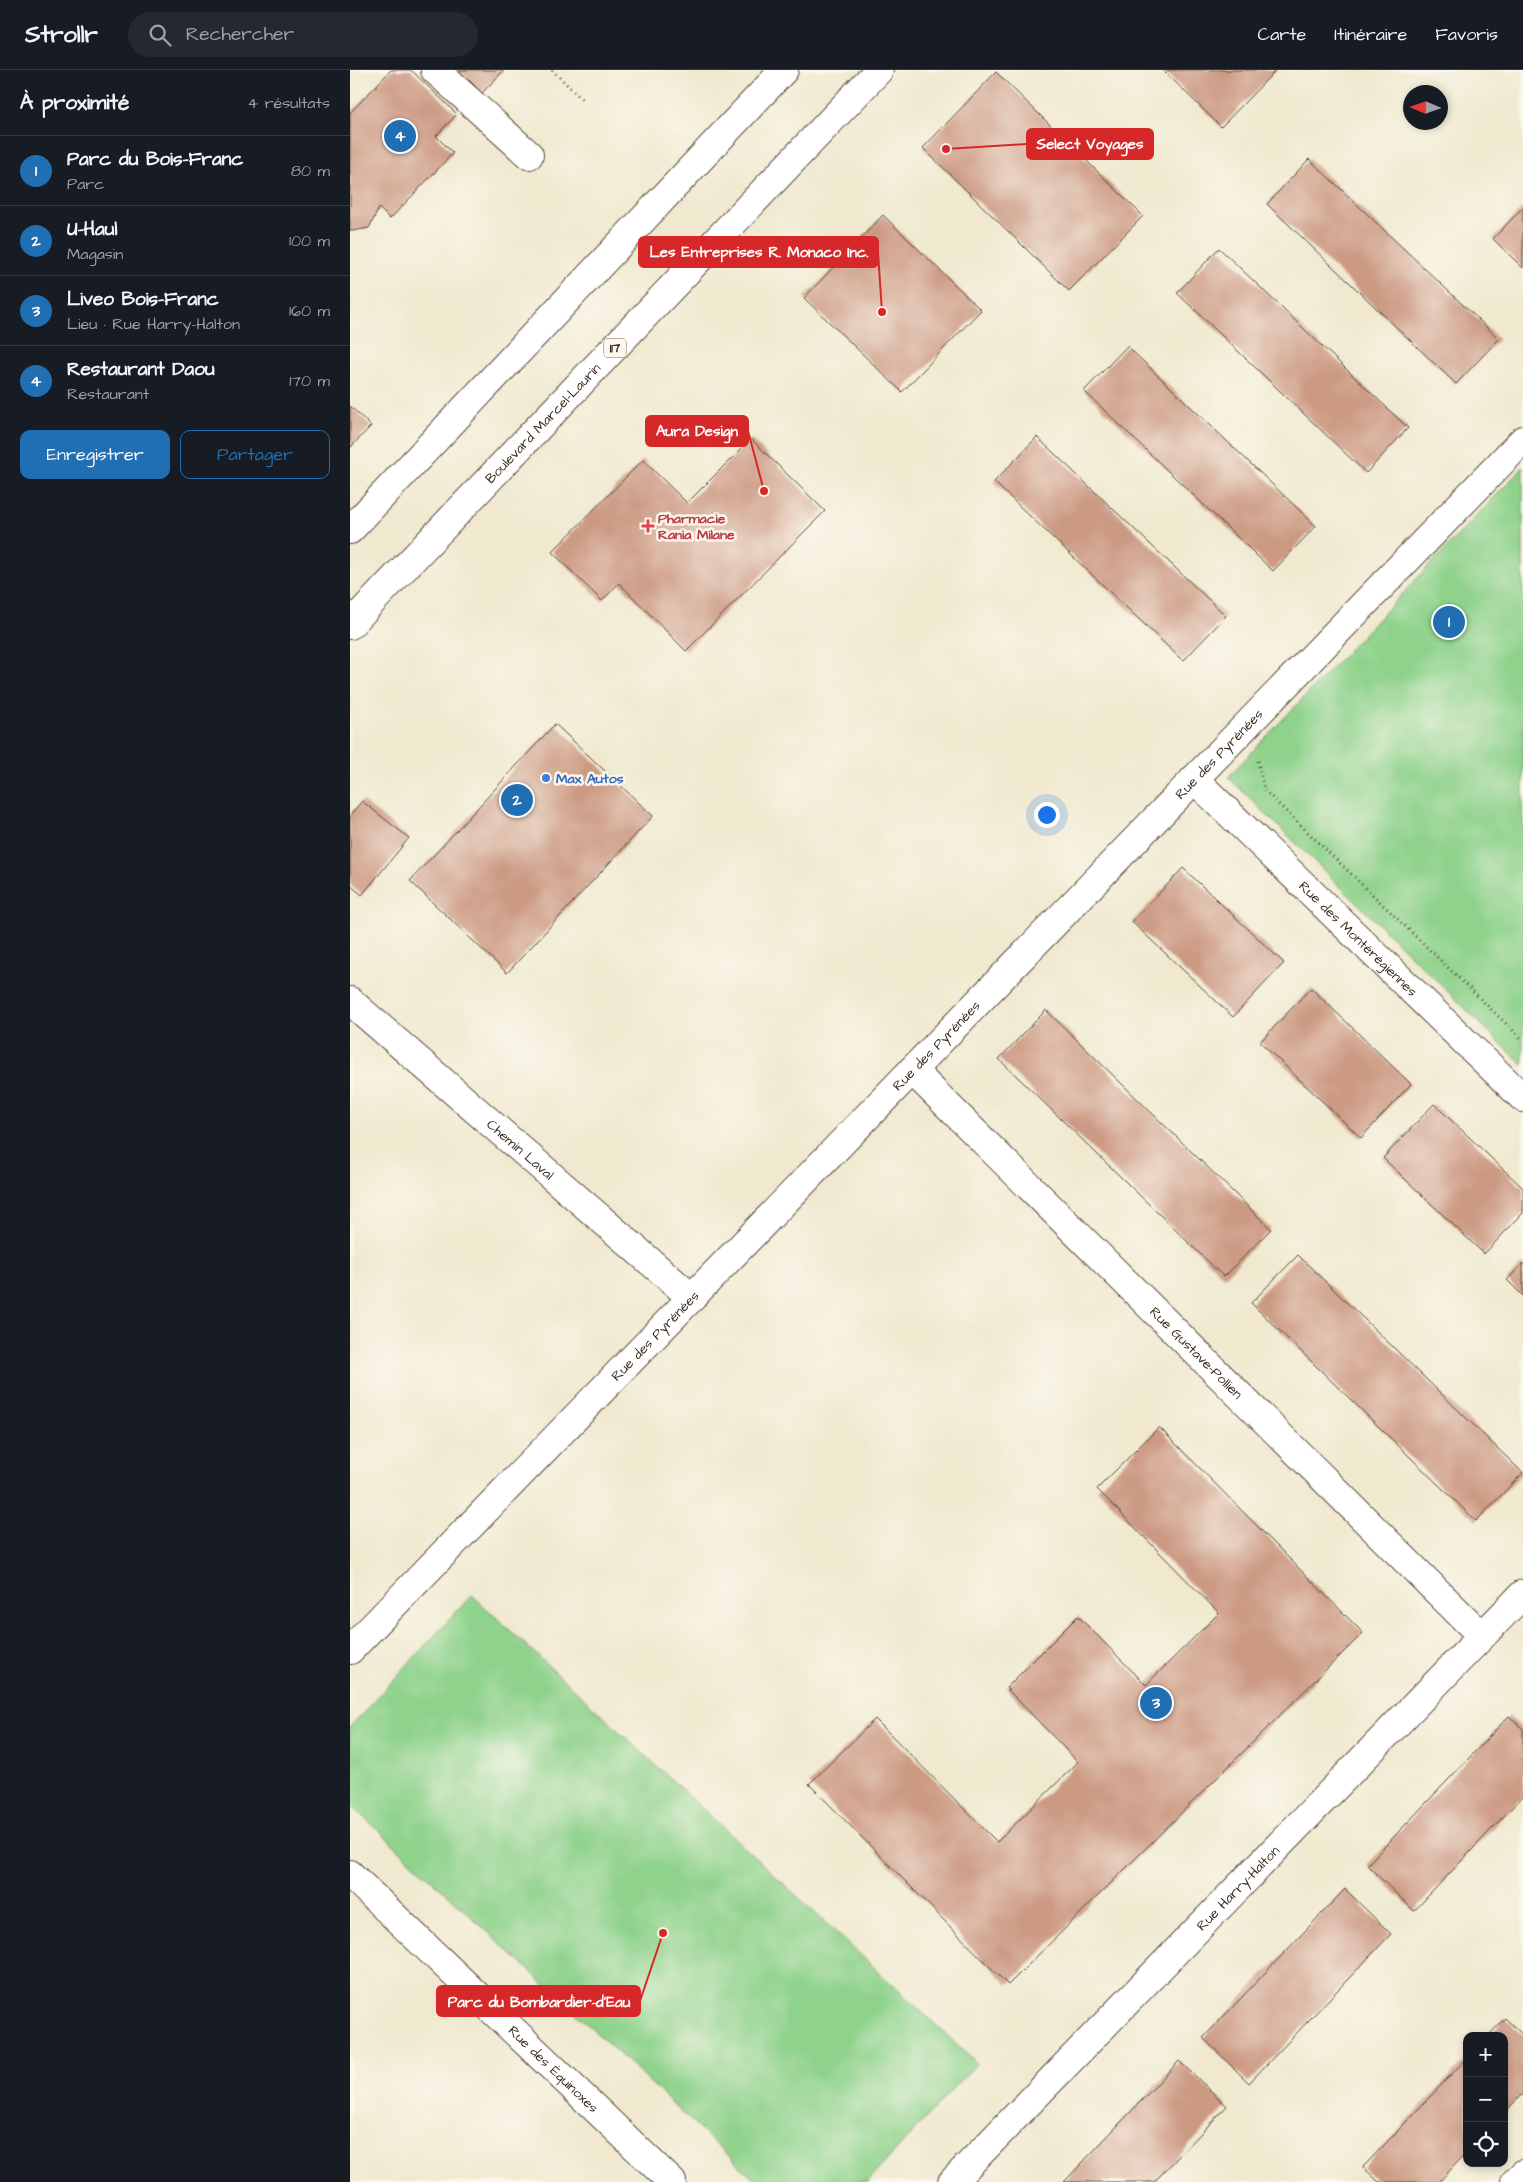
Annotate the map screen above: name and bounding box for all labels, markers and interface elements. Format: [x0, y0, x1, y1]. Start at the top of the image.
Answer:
search box [128, 12, 478, 57]
text: Strollr [25, 18, 98, 52]
icon: search [146, 21, 174, 49]
text: Rechercher [186, 21, 294, 48]
text: Carte [1257, 22, 1306, 47]
text: Itinéraire [1334, 22, 1407, 47]
text: Favoris [1435, 22, 1498, 47]
north arrow [1403, 85, 1448, 130]
text: À proximité [20, 88, 129, 117]
text: 4 résultats [247, 92, 330, 114]
pin: 4 [384, 117, 416, 155]
callout: Select Voyages [1027, 129, 1153, 159]
text: Select Voyages [1036, 134, 1144, 157]
text: Parc du Bois-Franc [67, 146, 243, 173]
text: 1 [35, 160, 37, 182]
text: 80 m [291, 160, 330, 182]
text: Parc [67, 173, 104, 195]
text: U-Haul [67, 216, 117, 243]
text: 2 [31, 230, 41, 252]
text: 100 m [289, 230, 330, 252]
callout: Les Entreprises R. Monaco Inc. [639, 237, 878, 267]
text: Les Entreprises R. Monaco Inc. [649, 242, 869, 263]
text: Magasin [67, 243, 123, 265]
text: Liveo Bois-Franc [67, 286, 219, 313]
text: 3 [32, 300, 40, 322]
text: 160 m [289, 300, 330, 322]
text: Lieu · Rue Harry-Halton [67, 313, 240, 335]
road number: 117 [604, 338, 626, 358]
text: Restaurant Daou [67, 356, 215, 383]
street label: Boulevard Marcel-Laurin [481, 359, 606, 489]
text: 4 [31, 370, 41, 392]
text: 170 m [289, 370, 330, 392]
text: Restaurant [67, 383, 149, 405]
callout: Aura Design [646, 416, 748, 446]
text: Aura Design [656, 421, 739, 444]
button: Enregistrer [20, 430, 170, 479]
button: Partager [180, 430, 330, 479]
place label: Pharmacie Rania Milane [658, 509, 735, 545]
marker: Pharmacie Rania Milane [642, 520, 654, 532]
pin: 1 [1433, 603, 1465, 641]
street label: Rue des Pyrénées [1171, 705, 1268, 804]
place label: Max Autos [556, 769, 624, 789]
marker: Max Autos [540, 772, 552, 784]
pin: 2 [501, 781, 533, 819]
your location [1034, 802, 1060, 828]
street label: Rue des Montérégiennes [1294, 877, 1421, 1001]
street label: Rue des Pyrénées [888, 997, 985, 1096]
street label: Chemin Laval [482, 1115, 558, 1185]
street label: Rue des Pyrénées [607, 1287, 704, 1386]
street label: Rue Gustave-Pollien [1145, 1302, 1247, 1404]
pin: 3 [1140, 1684, 1172, 1722]
street label: Rue Harry-Halton [1192, 1842, 1284, 1936]
callout: Parc du Bombardier-d'Eau [437, 1986, 640, 2016]
text: Parc du Bombardier-d'Eau [448, 1992, 631, 2013]
street label: Rue des Équinoxes [503, 2021, 603, 2118]
map controls [1463, 2032, 1508, 2167]
button: + [1463, 2032, 1508, 2077]
button: − [1463, 2077, 1508, 2122]
button: locate [1463, 2122, 1508, 2167]

